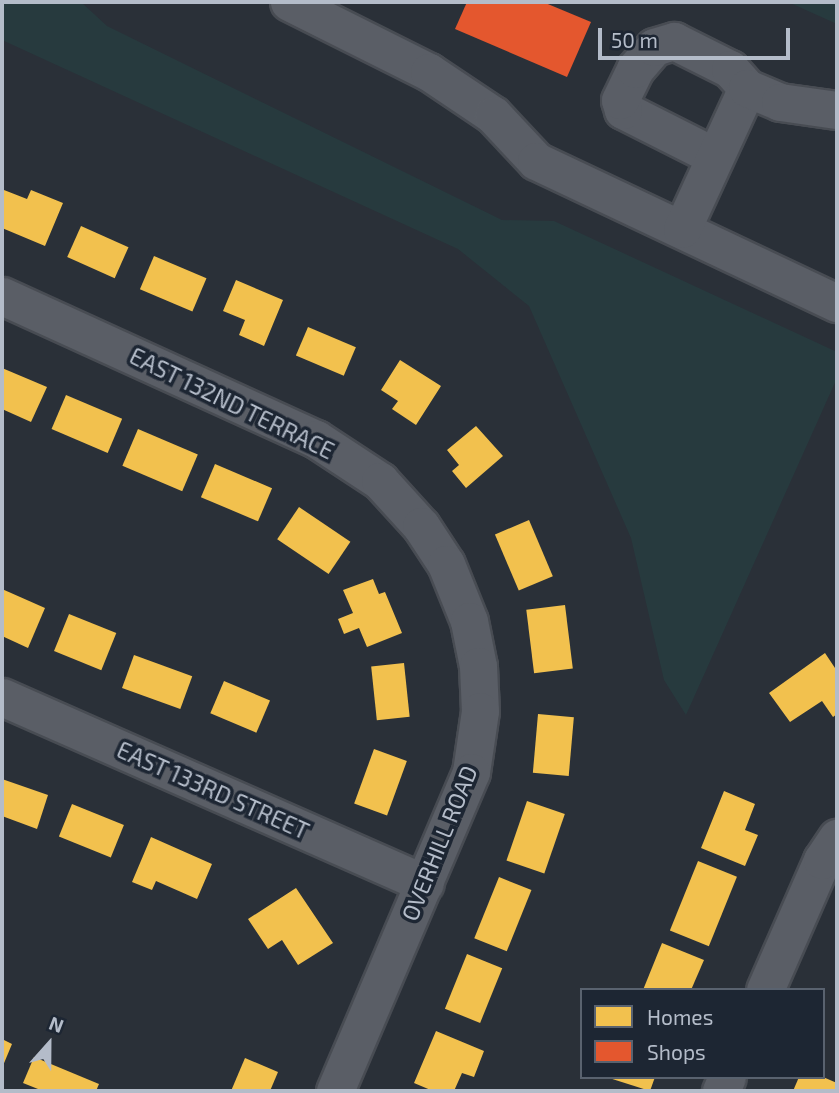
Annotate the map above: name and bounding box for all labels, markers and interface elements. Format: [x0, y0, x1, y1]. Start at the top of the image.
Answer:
scale bar [601, 14, 794, 58]
text: 50 m [611, 27, 658, 52]
street label: EAST 132ND TERRACE [125, 341, 339, 465]
street label: EAST 133RD STREET [113, 735, 313, 845]
street label: OVERHILL ROAD [395, 761, 483, 925]
legend [580, 988, 825, 1079]
text: Homes [647, 1004, 713, 1029]
north arrow [14, 1009, 84, 1079]
text: N [46, 1011, 67, 1037]
text: Shops [647, 1039, 706, 1064]

